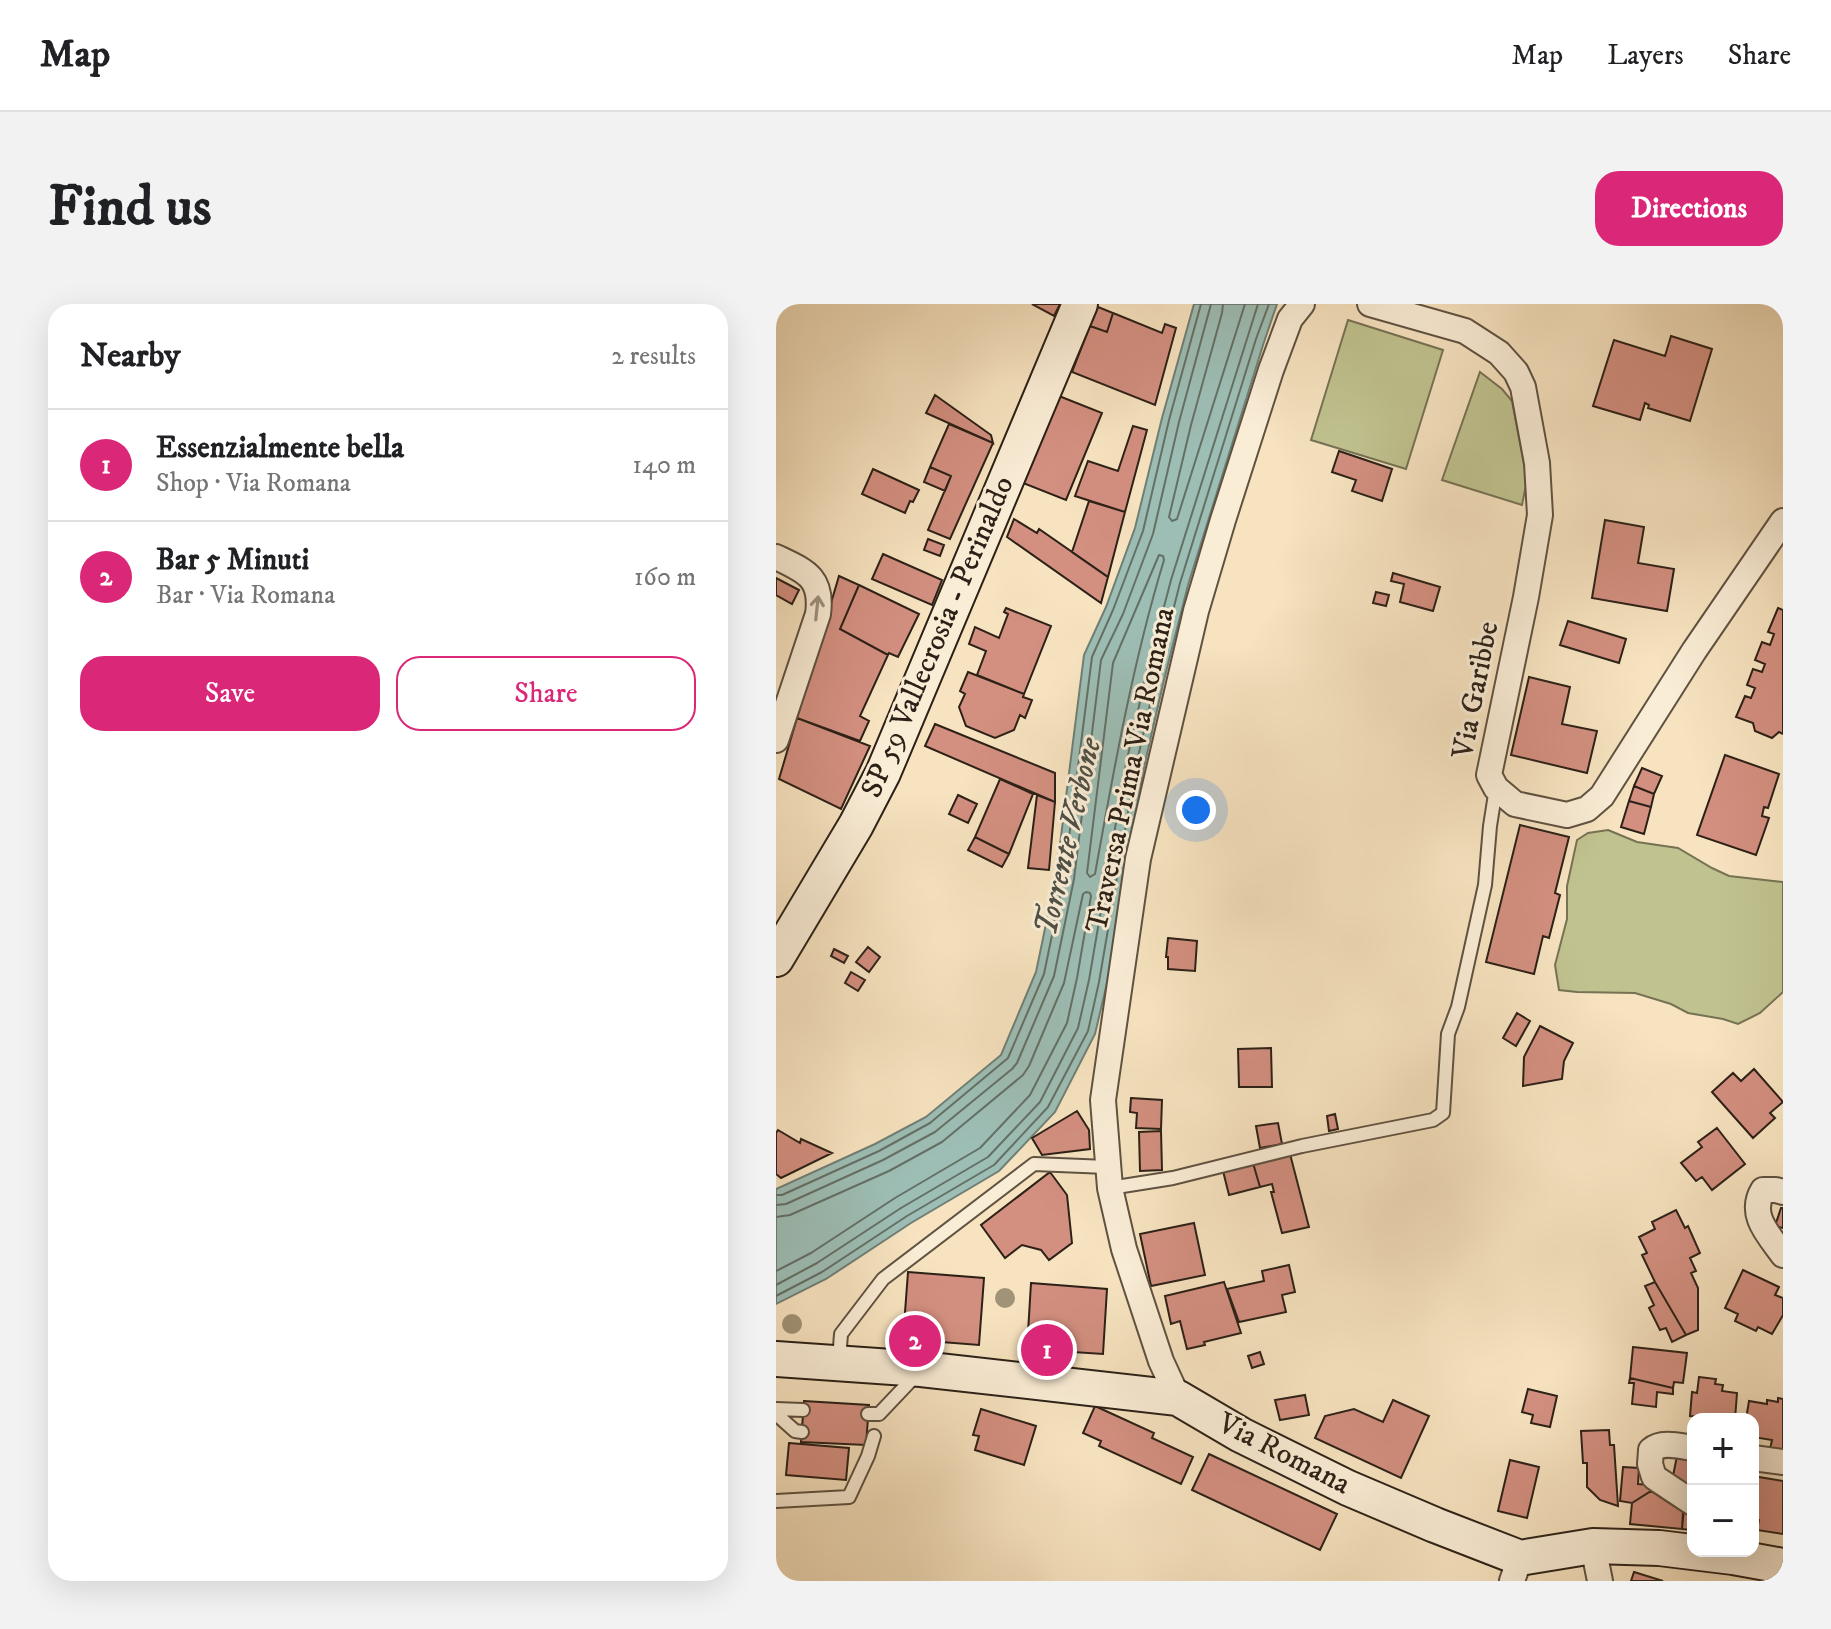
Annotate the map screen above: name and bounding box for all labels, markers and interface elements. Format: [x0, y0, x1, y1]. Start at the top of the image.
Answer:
text: Map [40, 31, 110, 79]
text: Map [1512, 38, 1563, 73]
text: Layers [1607, 38, 1684, 73]
text: Share [1728, 38, 1791, 73]
button: Directions [1595, 171, 1783, 246]
text: Find us [48, 173, 212, 243]
text: Nearby [80, 335, 181, 377]
text: 2 results [611, 340, 696, 373]
text: Essenzialmente bella [156, 430, 404, 467]
text: 1 [101, 449, 111, 482]
text: 140 m [632, 449, 696, 482]
text: Shop · Via Romana [156, 467, 351, 500]
street label: SP 59 Vallecrosia - Perinaldo [853, 471, 1023, 803]
text: Bar 5 Minuti [156, 542, 309, 579]
text: 2 [100, 561, 112, 594]
text: 160 m [634, 561, 696, 594]
text: Bar · Via Romana [156, 579, 335, 612]
one-way arrow [810, 595, 825, 621]
street label: Traversa Prima Via Romana [1078, 604, 1184, 936]
street label: Via Garibbe [1444, 618, 1507, 763]
button: Save [80, 656, 380, 731]
button: Share [396, 656, 696, 731]
water label: Torrente Verbone [1027, 733, 1111, 940]
your location [1176, 790, 1216, 830]
pin: 2 [889, 1311, 941, 1371]
pin: 1 [1021, 1320, 1073, 1380]
street label: Via Romana [1211, 1404, 1357, 1503]
map controls [1687, 1413, 1759, 1557]
button: + [1687, 1413, 1759, 1485]
button: − [1687, 1485, 1759, 1557]

